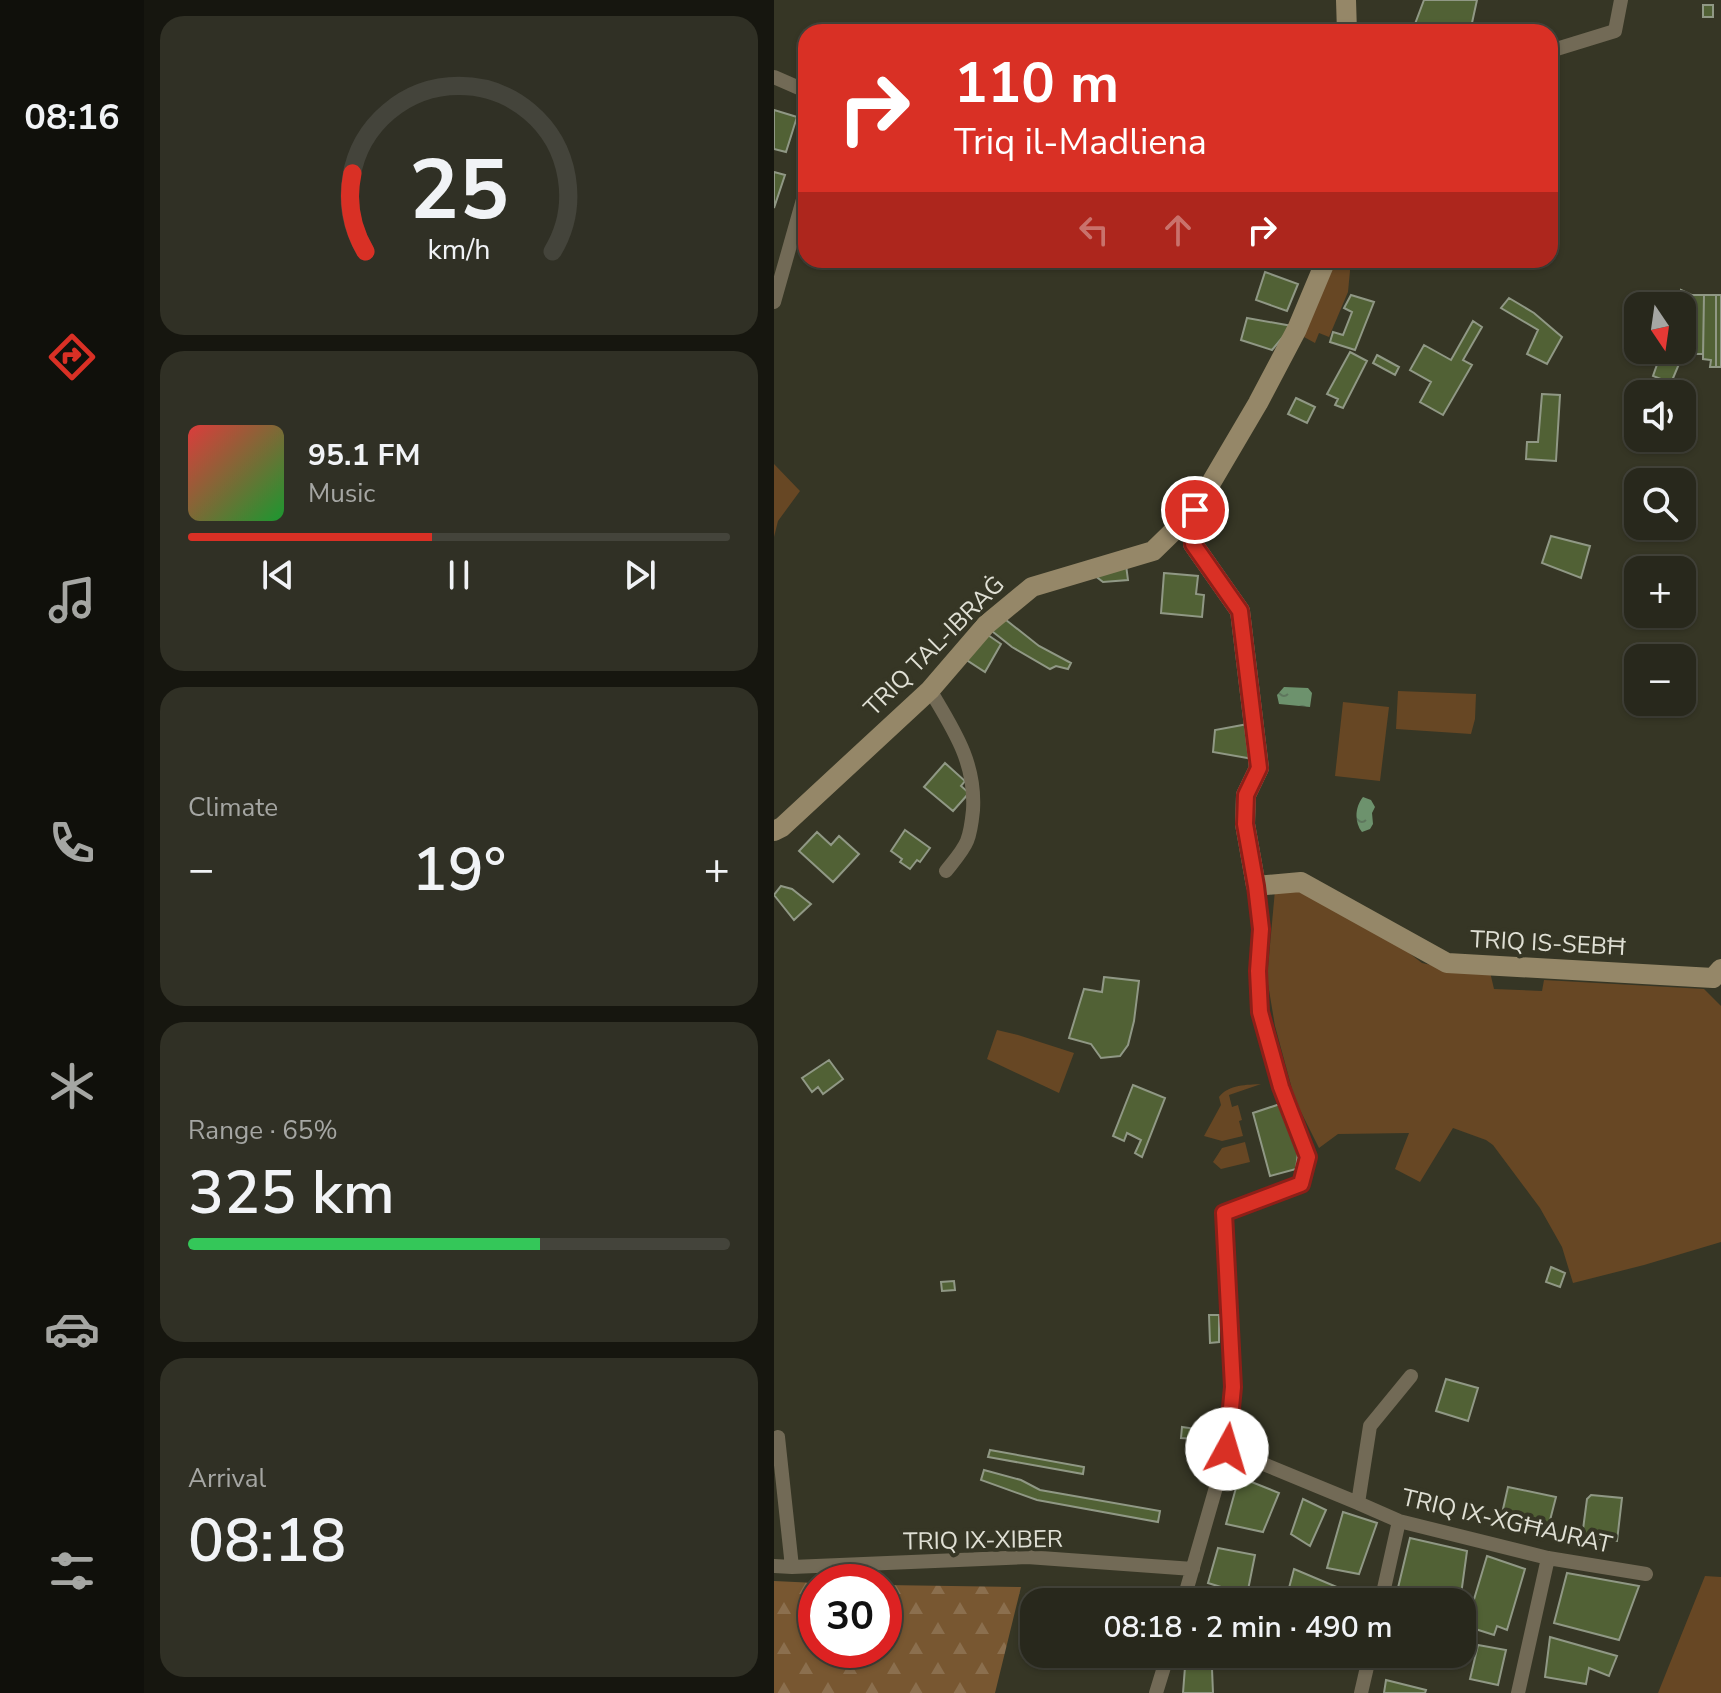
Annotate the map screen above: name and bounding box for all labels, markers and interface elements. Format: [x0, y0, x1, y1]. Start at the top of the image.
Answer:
text: 110 m [954, 45, 1119, 122]
icon: right [822, 56, 926, 160]
text: 08:16 [24, 93, 120, 142]
text: Triq il-Madliena [954, 118, 1207, 167]
text: 25 [409, 133, 509, 246]
icon: left [1072, 208, 1116, 252]
icon: ahead [1156, 208, 1200, 252]
icon: right [1240, 208, 1284, 252]
text: km/h [428, 230, 490, 269]
north arrow [1624, 292, 1696, 364]
map controls [1624, 292, 1696, 716]
icon: directions [44, 329, 100, 385]
button: sound [1624, 380, 1696, 452]
text: 95.1 FM [308, 435, 420, 476]
button: search [1624, 468, 1696, 540]
text: Music [308, 476, 375, 511]
pin [1161, 476, 1229, 544]
icon: arrive [1173, 488, 1217, 532]
icon: previous [256, 553, 300, 597]
icon: pause [437, 553, 481, 597]
icon: next [618, 553, 662, 597]
button: + [1624, 556, 1696, 628]
street label: TRIQ TAL-IBRAĠ [857, 569, 1011, 723]
icon: music [44, 572, 100, 628]
button: − [1624, 644, 1696, 716]
text: Climate [188, 790, 278, 825]
icon: phone [44, 815, 100, 871]
text: 19° [412, 829, 506, 911]
text: − [188, 840, 214, 900]
text: + [704, 840, 730, 900]
street label: TRIQ IS-SEBĦ [1469, 923, 1627, 963]
icon: climate [44, 1058, 100, 1114]
text: Range · 65% [188, 1113, 338, 1148]
text: 325 km [188, 1152, 395, 1234]
icon: car [44, 1301, 100, 1357]
position arrow [1185, 1407, 1269, 1491]
text: Arrival [188, 1461, 266, 1496]
street label: TRIQ IX-XGĦAJRAT [1399, 1481, 1616, 1561]
text: 08:18 [188, 1500, 346, 1582]
street label: TRIQ IX-XIBER [903, 1523, 1063, 1557]
icon: filters [44, 1543, 100, 1599]
speed limit sign: 30 [798, 1564, 902, 1668]
text: 08:18 · 2 min · 490 m [1103, 1607, 1393, 1648]

